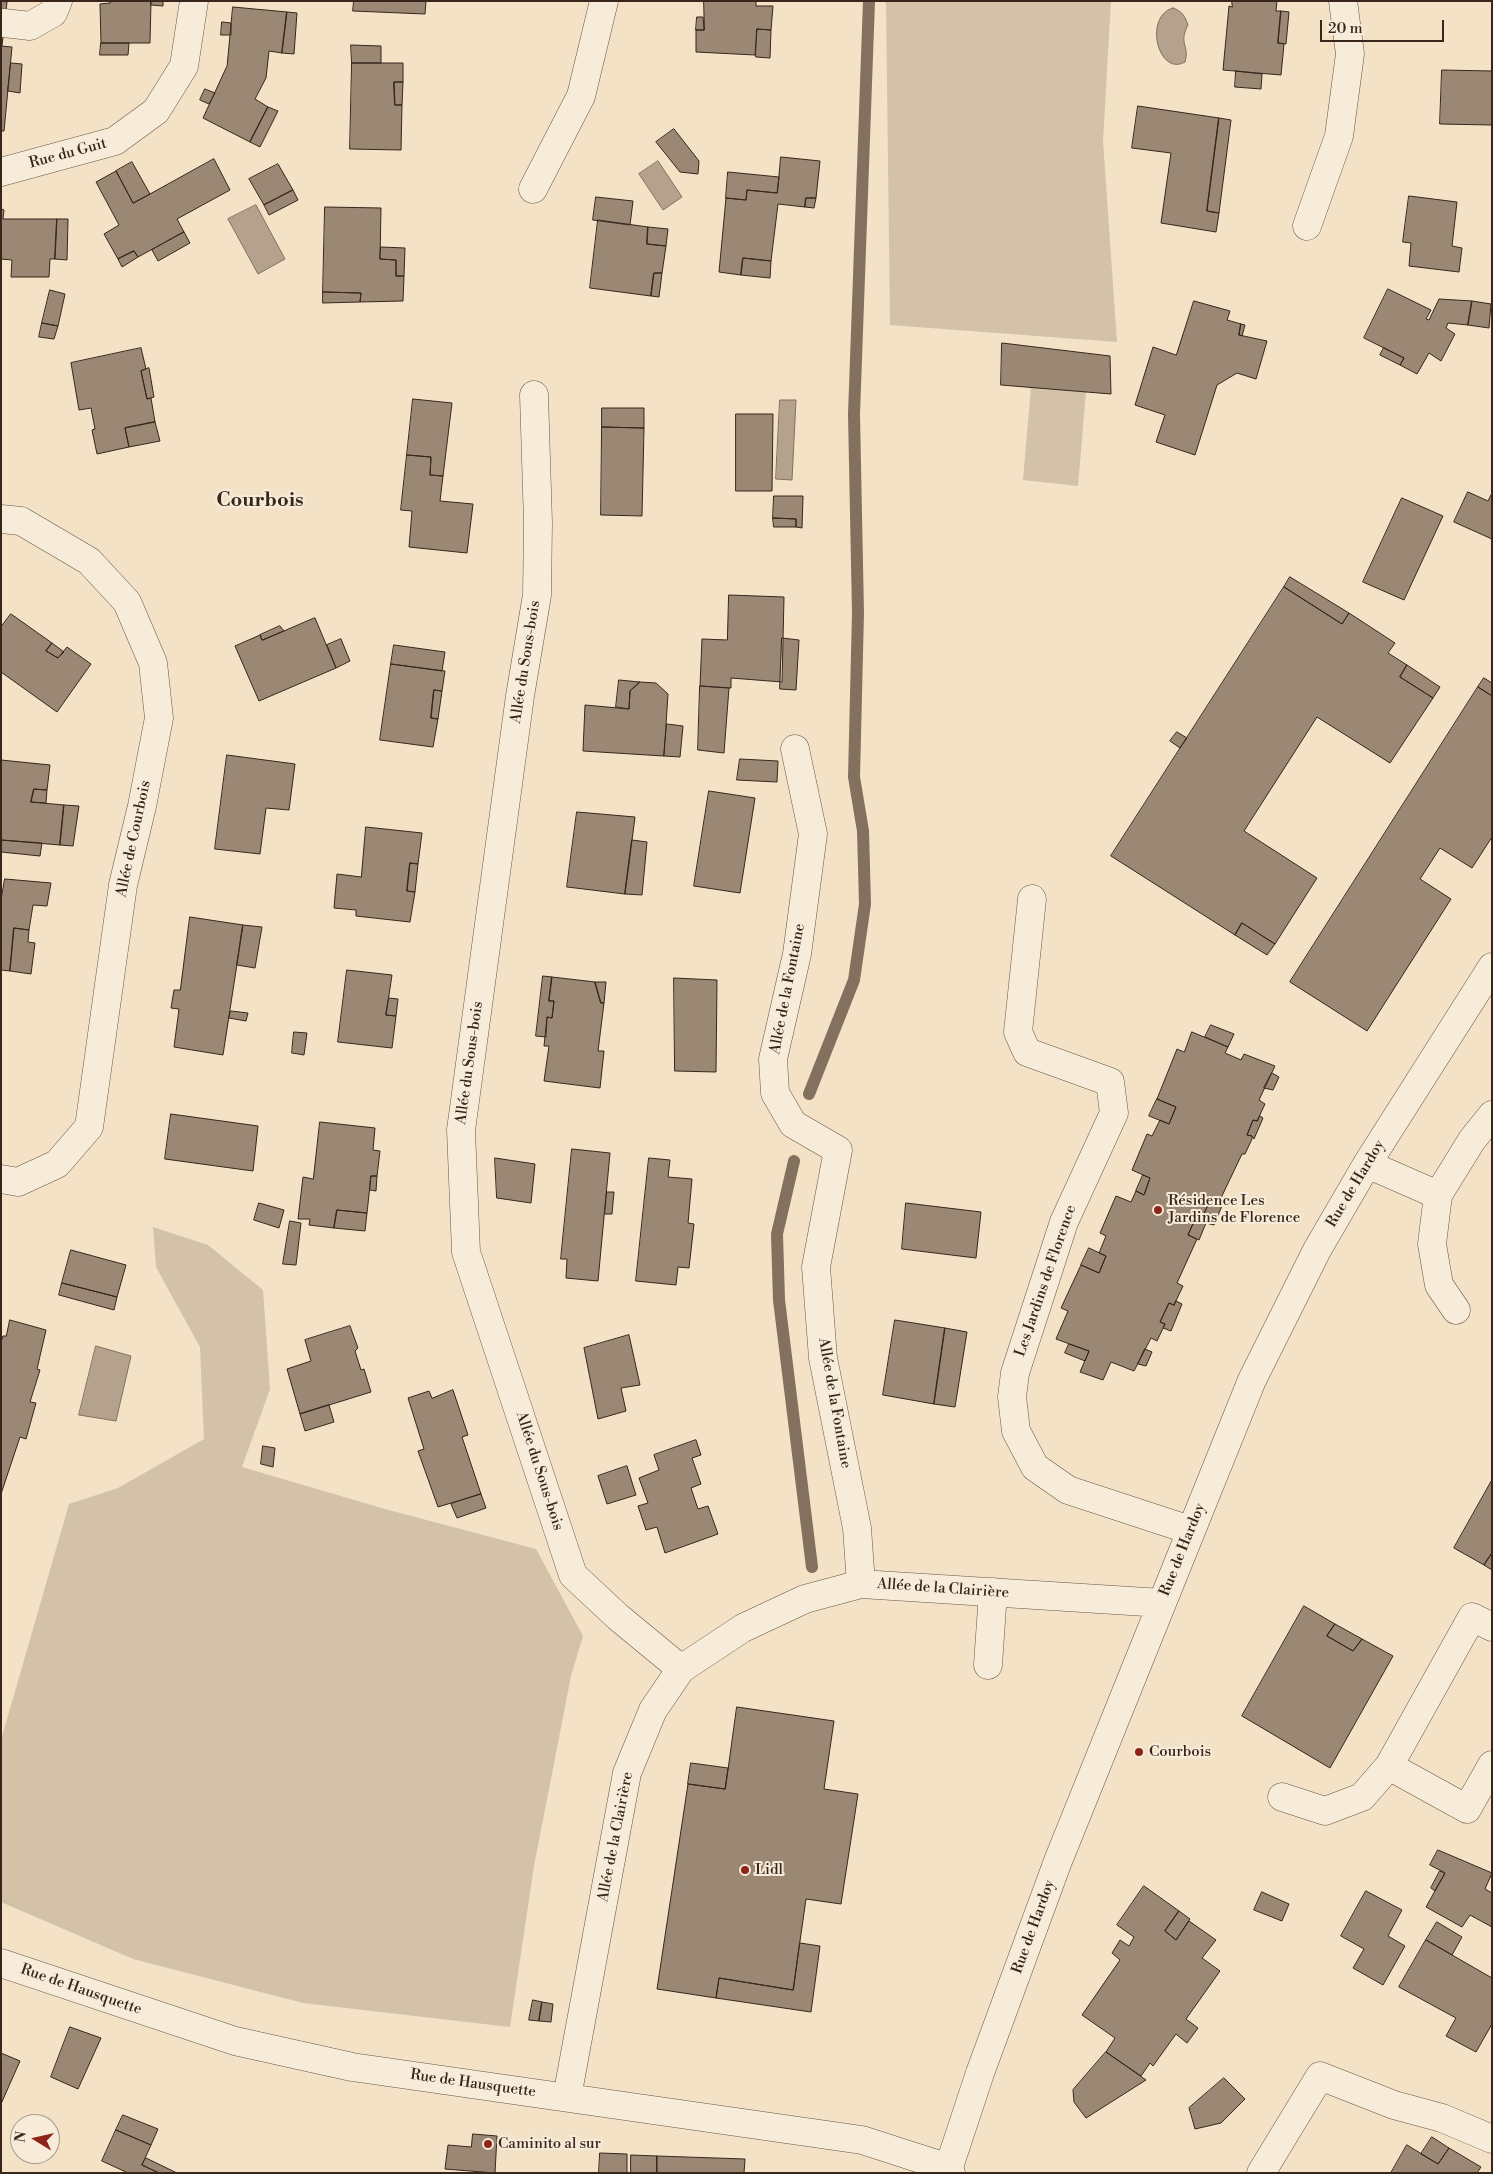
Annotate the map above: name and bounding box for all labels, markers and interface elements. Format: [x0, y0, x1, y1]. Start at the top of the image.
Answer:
scale bar [1323, 10, 1447, 42]
text: 20 m [1328, 19, 1363, 38]
street label: Rue du Guit [27, 135, 109, 173]
district label: Courbois [216, 489, 304, 513]
street label: Allée du Sous-bois [507, 599, 545, 725]
street label: Allée de Courbois [113, 779, 155, 899]
street label: Allée de la Fontaine [767, 922, 809, 1056]
street label: Allée du Sous-bois [452, 1000, 488, 1126]
street label: Rue de Hardoy [1323, 1137, 1389, 1231]
place label: Résidence Les Jardins de Florence [1168, 1192, 1300, 1227]
street label: Les Jardins de Florence [1012, 1203, 1080, 1359]
marker: Résidence Les Jardins de Florence [1152, 1204, 1164, 1216]
street label: Allée de la Fontaine [814, 1336, 854, 1470]
street label: Allée du Sous-bois [511, 1409, 567, 1533]
street label: Rue de Hardoy [1156, 1501, 1210, 1599]
street label: Allée de la Clairière [876, 1575, 1010, 1603]
place label: Courbois [1149, 1743, 1211, 1761]
marker: Courbois [1133, 1746, 1145, 1758]
street label: Allée de la Clairière [595, 1770, 637, 1904]
place label: Lidl [755, 1861, 783, 1879]
marker: Lidl [739, 1864, 751, 1876]
street label: Rue de Hardoy [1009, 1878, 1059, 1976]
street label: Rue de Hausquette [18, 1961, 144, 2019]
street label: Rue de Hausquette [409, 2066, 537, 2102]
north arrow [10, 2114, 60, 2164]
text: N [11, 2130, 31, 2144]
place label: Caminito al sur [498, 2135, 601, 2153]
marker: Caminito al sur [482, 2138, 494, 2150]

